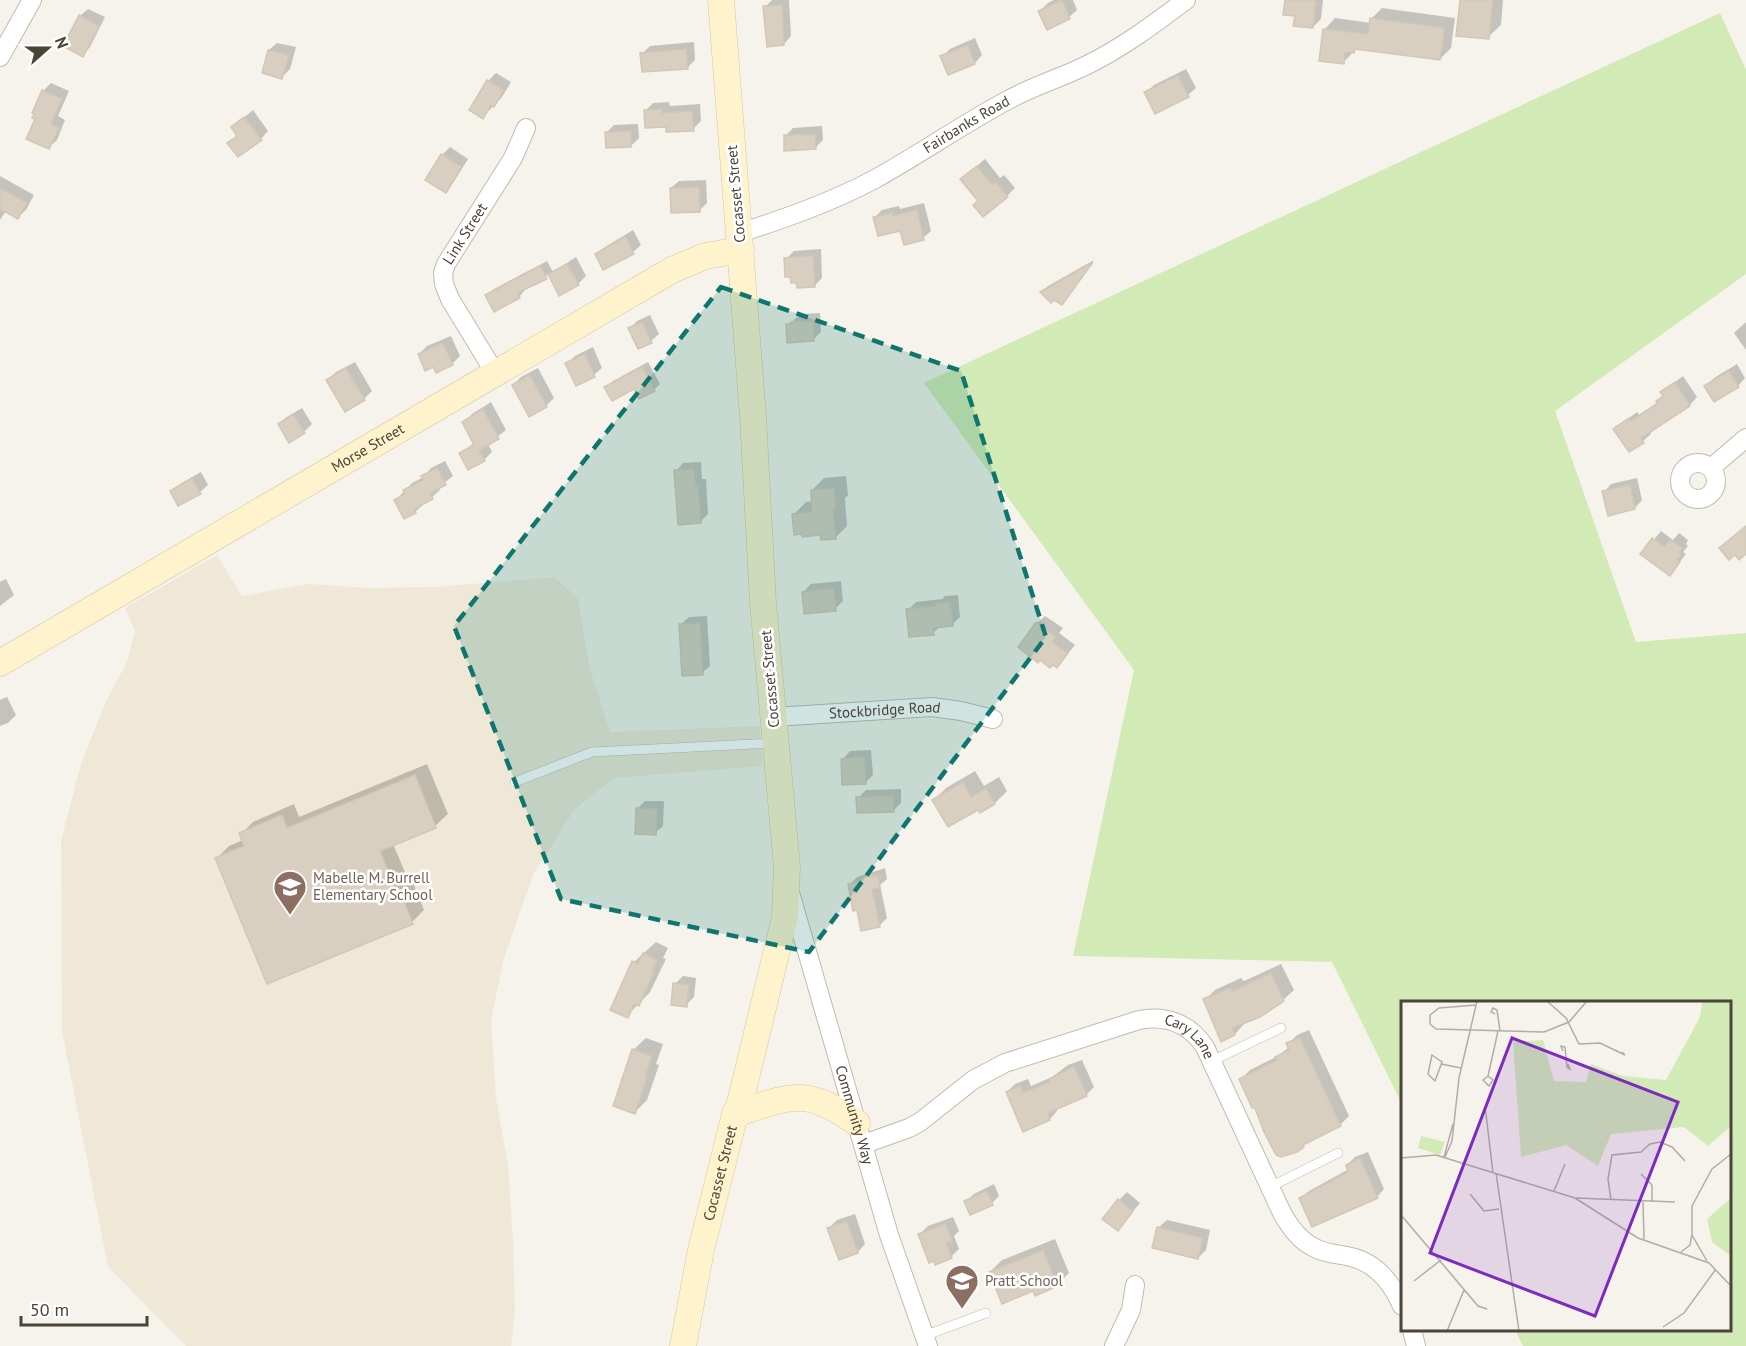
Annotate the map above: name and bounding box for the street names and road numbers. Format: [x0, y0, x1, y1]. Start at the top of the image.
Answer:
street label: Fairbanks Road [919, 91, 1013, 157]
street label: Cocasset Street [722, 144, 749, 244]
street label: Link Street [438, 199, 491, 268]
street label: Morse Street [328, 419, 407, 476]
street label: Cocasset Street [756, 629, 783, 729]
street label: Stockbridge Road [828, 697, 942, 722]
street label: Cary Lane [1163, 1010, 1219, 1062]
street label: Community Way [831, 1063, 878, 1167]
street label: Cocasset Street [699, 1123, 741, 1223]

